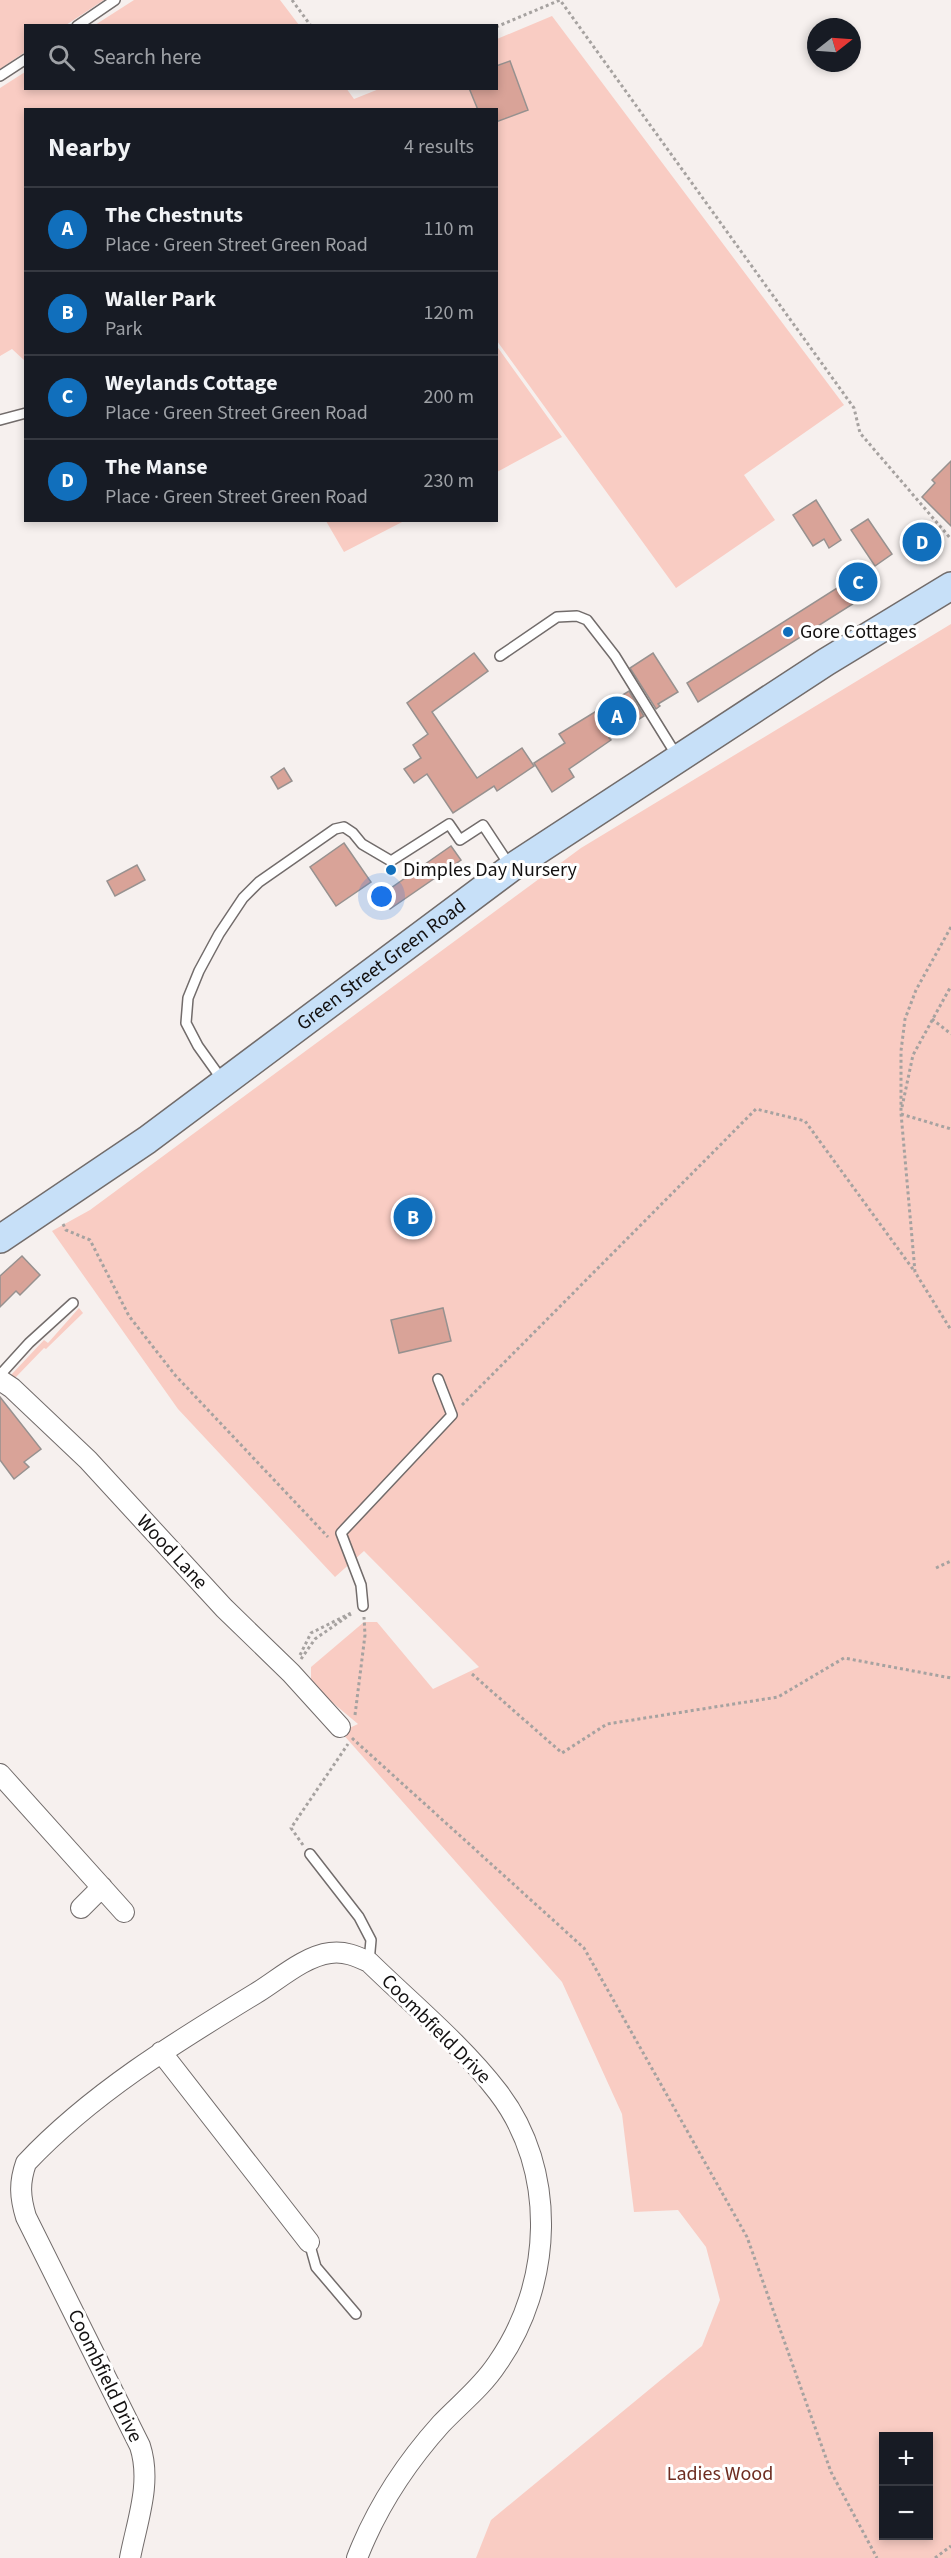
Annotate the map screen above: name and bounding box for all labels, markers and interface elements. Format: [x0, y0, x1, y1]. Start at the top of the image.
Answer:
north arrow [807, 18, 861, 72]
search box [24, 24, 498, 90]
icon: search [45, 41, 78, 74]
text: Search here [93, 41, 201, 73]
text: Nearby [48, 129, 131, 166]
text: 4 results [404, 133, 474, 161]
text: The Chestnuts [105, 199, 243, 231]
text: A [62, 215, 73, 243]
text: 110 m [424, 215, 474, 243]
text: Place · Green Street Green Road [105, 231, 368, 259]
text: Waller Park [105, 283, 216, 315]
text: B [61, 299, 74, 327]
text: 120 m [424, 299, 474, 327]
text: Park [105, 315, 142, 343]
text: Weylands Cottage [105, 367, 278, 399]
text: C [62, 383, 73, 411]
text: 200 m [424, 383, 474, 411]
text: Place · Green Street Green Road [105, 399, 368, 427]
text: The Manse [105, 451, 208, 483]
text: D [61, 467, 74, 495]
text: 230 m [424, 467, 474, 495]
text: Place · Green Street Green Road [105, 483, 368, 511]
pin: D [902, 520, 942, 564]
pin: C [838, 560, 878, 604]
place label: Gore Cottages [800, 618, 917, 646]
marker: Gore Cottages [781, 625, 795, 639]
pin: A [598, 694, 636, 738]
place label: Dimples Day Nursery [403, 856, 577, 884]
marker: Dimples Day Nursery [384, 863, 398, 877]
your location [367, 882, 396, 911]
street label: Green Street Green Road [291, 892, 472, 1037]
pin: B [394, 1194, 432, 1240]
street label: Wood Lane [130, 1508, 214, 1596]
street label: Coombfield Drive [375, 1968, 497, 2090]
street label: Coombfield Drive [61, 2305, 149, 2447]
map controls [879, 2432, 933, 2540]
button: + [879, 2432, 933, 2486]
park label: Ladies Wood [667, 2460, 773, 2488]
button: − [879, 2486, 933, 2540]

